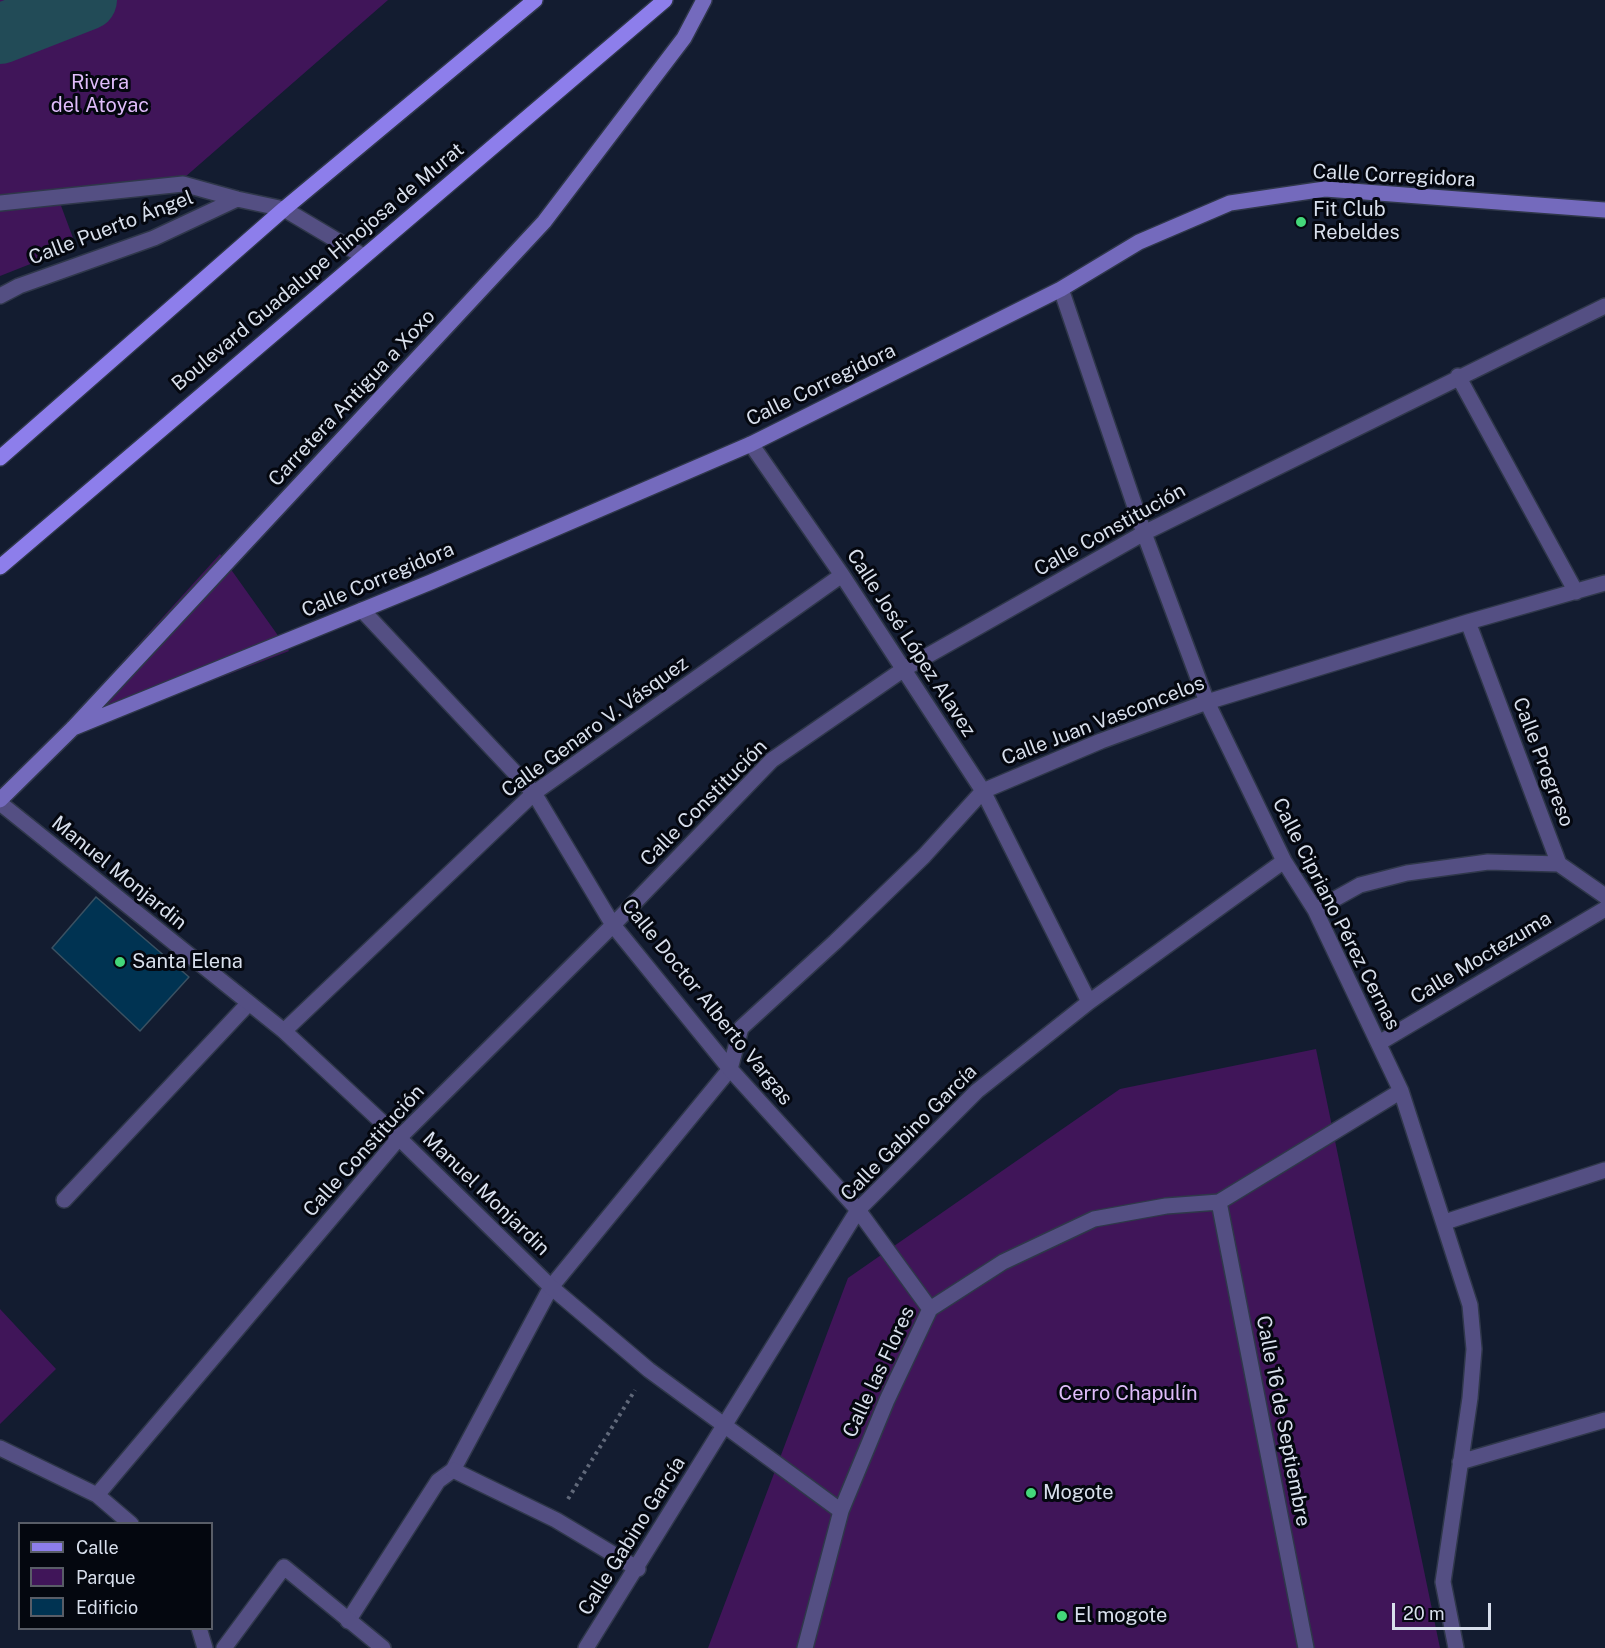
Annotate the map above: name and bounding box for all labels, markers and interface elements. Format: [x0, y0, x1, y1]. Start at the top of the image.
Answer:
park label: Rivera del Atoyac [51, 71, 149, 118]
street label: Boulevard Guadalupe Hinojosa de Murat [167, 138, 469, 396]
street label: Calle Corregidora [1312, 160, 1476, 192]
street label: Calle Puerto Ángel [25, 186, 197, 270]
place label: Fit Club Rebeldes [1313, 198, 1400, 245]
marker: Fit Club Rebeldes [1294, 215, 1308, 229]
street label: Carretera Antigua a Xoxo [264, 305, 440, 491]
street label: Calle Corregidora [742, 338, 900, 432]
street label: Calle Constitución [1030, 479, 1190, 581]
street label: Calle Corregidora [298, 537, 458, 623]
street label: Calle José López Alavez [841, 545, 981, 741]
street label: Calle Genaro V. Vásquez [497, 651, 693, 803]
street label: Calle Juan Vasconcelos [998, 671, 1208, 771]
street label: Calle Progreso [1507, 694, 1579, 830]
street label: Calle Constitución [636, 735, 772, 871]
street label: Calle Cipriano Pérez Cernas [1267, 794, 1405, 1034]
street label: Manuel Monjardin [46, 811, 192, 935]
street label: Calle Doctor Alberto Vargas [616, 894, 798, 1110]
street label: Calle Moctezuma [1406, 907, 1556, 1009]
place label: Santa Elena [132, 950, 243, 974]
marker: Santa Elena [113, 955, 127, 969]
street label: Calle Gabino García [836, 1060, 982, 1206]
street label: Calle Constitución [298, 1080, 430, 1222]
street label: Manuel Monjardin [418, 1127, 554, 1261]
street label: Calle las Flores [838, 1303, 920, 1441]
street label: Calle 16 de Septiembre [1251, 1314, 1315, 1528]
park label: Cerro Chapulín [1058, 1382, 1198, 1406]
street label: Calle Gabino García [573, 1452, 691, 1620]
place label: Mogote [1043, 1481, 1114, 1505]
marker: Mogote [1024, 1486, 1038, 1500]
legend [18, 1522, 213, 1630]
text: Calle [76, 1537, 119, 1558]
text: Parque [76, 1567, 136, 1588]
scale bar [1395, 1591, 1494, 1629]
text: Edificio [76, 1597, 138, 1618]
text: 20 m [1403, 1603, 1445, 1624]
place label: El mogote [1074, 1604, 1167, 1628]
marker: El mogote [1055, 1609, 1069, 1623]

